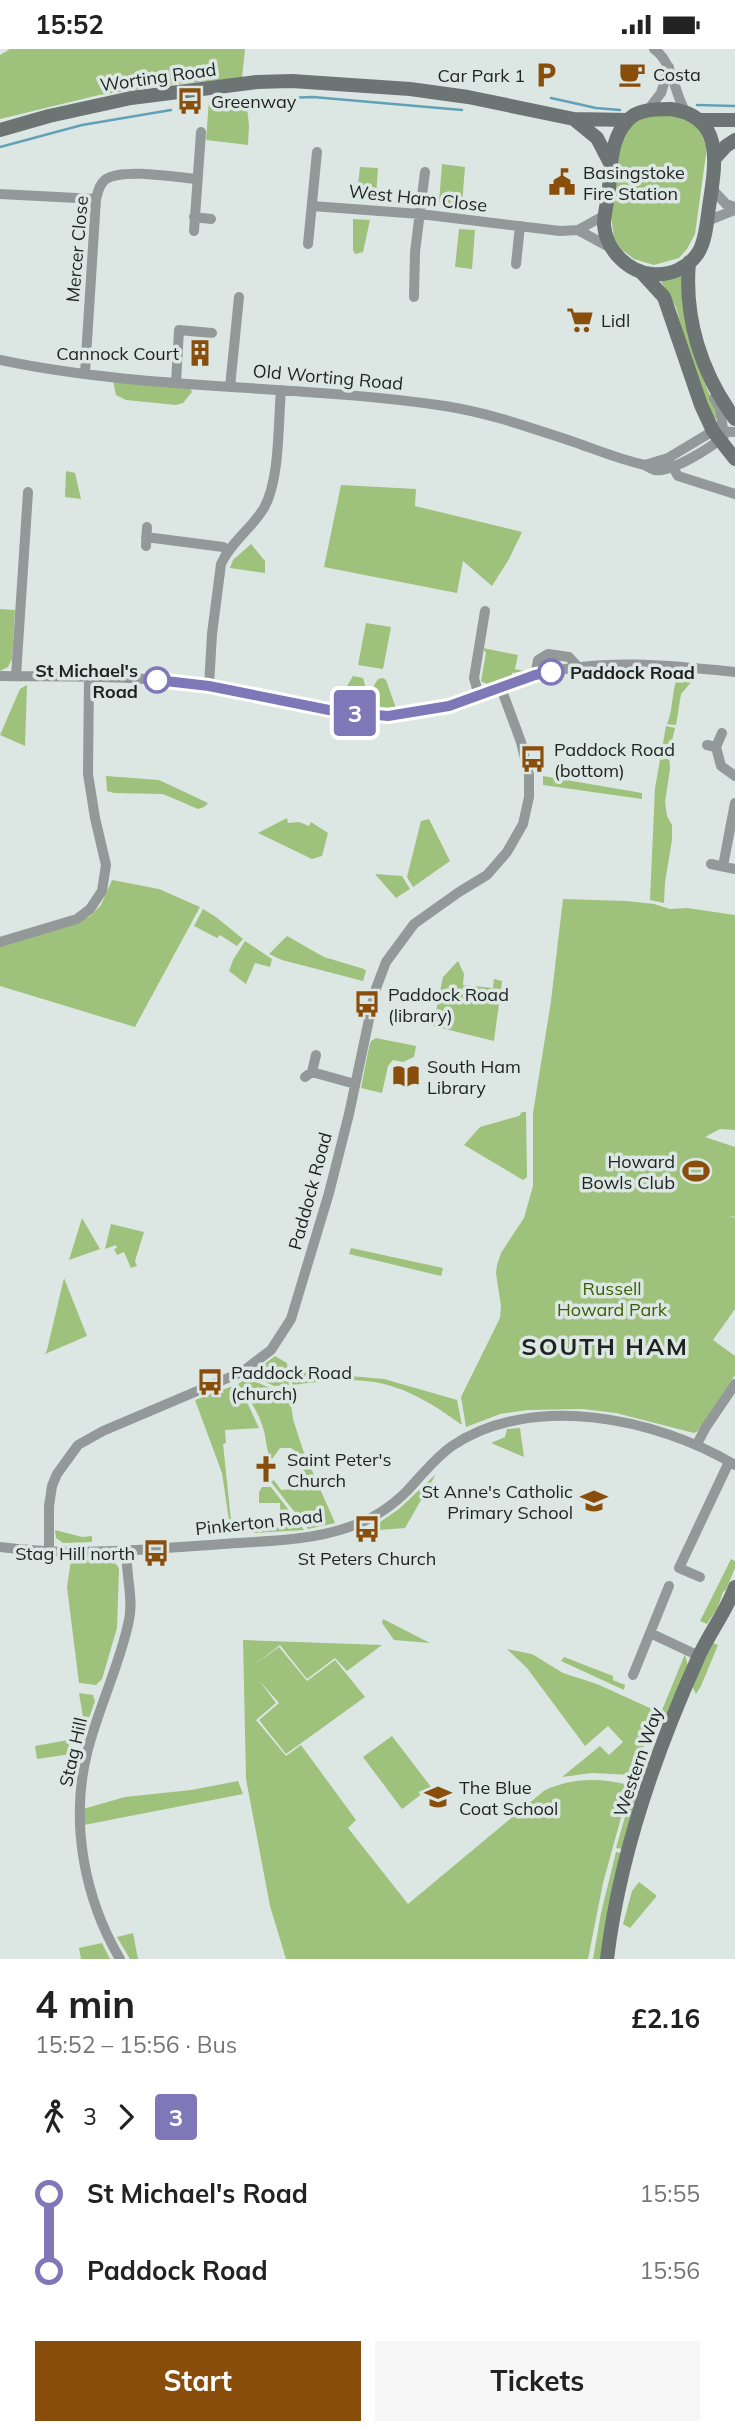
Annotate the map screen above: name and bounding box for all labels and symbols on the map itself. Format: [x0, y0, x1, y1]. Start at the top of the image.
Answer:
street label: Worting Road [98, 57, 218, 97]
cafe icon: Costa [617, 59, 647, 89]
parking icon: Car Park 1 [531, 60, 561, 90]
place label: Costa [653, 63, 701, 86]
place label: Car Park 1 [438, 64, 525, 87]
bus stop icon: Greenway [175, 86, 205, 116]
place label: Greenway [211, 90, 297, 113]
place label: Basingstoke Fire Station [583, 161, 685, 205]
public building icon: Basingstoke Fire Station [547, 167, 577, 197]
street label: West Ham Close [348, 179, 488, 217]
street label: Mercer Close [61, 195, 93, 303]
supermarket icon: Lidl [565, 305, 595, 335]
place label: Lidl [601, 309, 630, 332]
building icon: Cannock Court [185, 338, 215, 368]
place label: Cannock Court [56, 342, 179, 365]
street label: Old Worting Road [252, 359, 404, 395]
place label: St Michael's Road [35, 659, 138, 703]
marker: Paddock Road [538, 659, 564, 685]
place label: Paddock Road [570, 661, 695, 684]
marker: St Michael's Road [144, 667, 170, 693]
line badge: 3 [332, 690, 378, 736]
place label: Paddock Road (bottom) [554, 738, 675, 782]
bus stop icon: Paddock Road (bottom) [518, 744, 548, 774]
place label: Paddock Road (library) [388, 983, 509, 1027]
bus stop icon: Paddock Road (library) [352, 989, 382, 1019]
place label: South Ham Library [427, 1055, 521, 1099]
library icon: South Ham Library [391, 1061, 421, 1091]
street label: Paddock Road [283, 1130, 337, 1252]
place label: Howard Bowls Club [581, 1150, 675, 1194]
sports icon: Howard Bowls Club [681, 1156, 711, 1186]
park label: Russell Howard Park [557, 1277, 668, 1321]
district label: SOUTH HAM [521, 1331, 689, 1361]
place label: Paddock Road (church) [231, 1361, 352, 1405]
bus stop icon: Paddock Road (church) [195, 1367, 225, 1397]
place label: Saint Peter's Church [287, 1448, 391, 1492]
church icon: Saint Peter's Church [251, 1454, 281, 1484]
place label: St Anne's Catholic Primary School [422, 1480, 573, 1524]
school or university icon: St Anne's Catholic Primary School [579, 1486, 609, 1516]
street label: Pinkerton Road [194, 1504, 324, 1540]
bus stop icon: St Peters Church [352, 1514, 382, 1544]
bus stop icon: Stag Hill north [141, 1538, 171, 1568]
place label: Stag Hill north [15, 1542, 135, 1565]
place label: St Peters Church [298, 1547, 436, 1570]
street label: Western Way [608, 1704, 668, 1820]
street label: Stag Hill [54, 1715, 92, 1789]
place label: The Blue Coat School [459, 1776, 558, 1820]
school or university icon: The Blue Coat School [423, 1782, 453, 1812]

